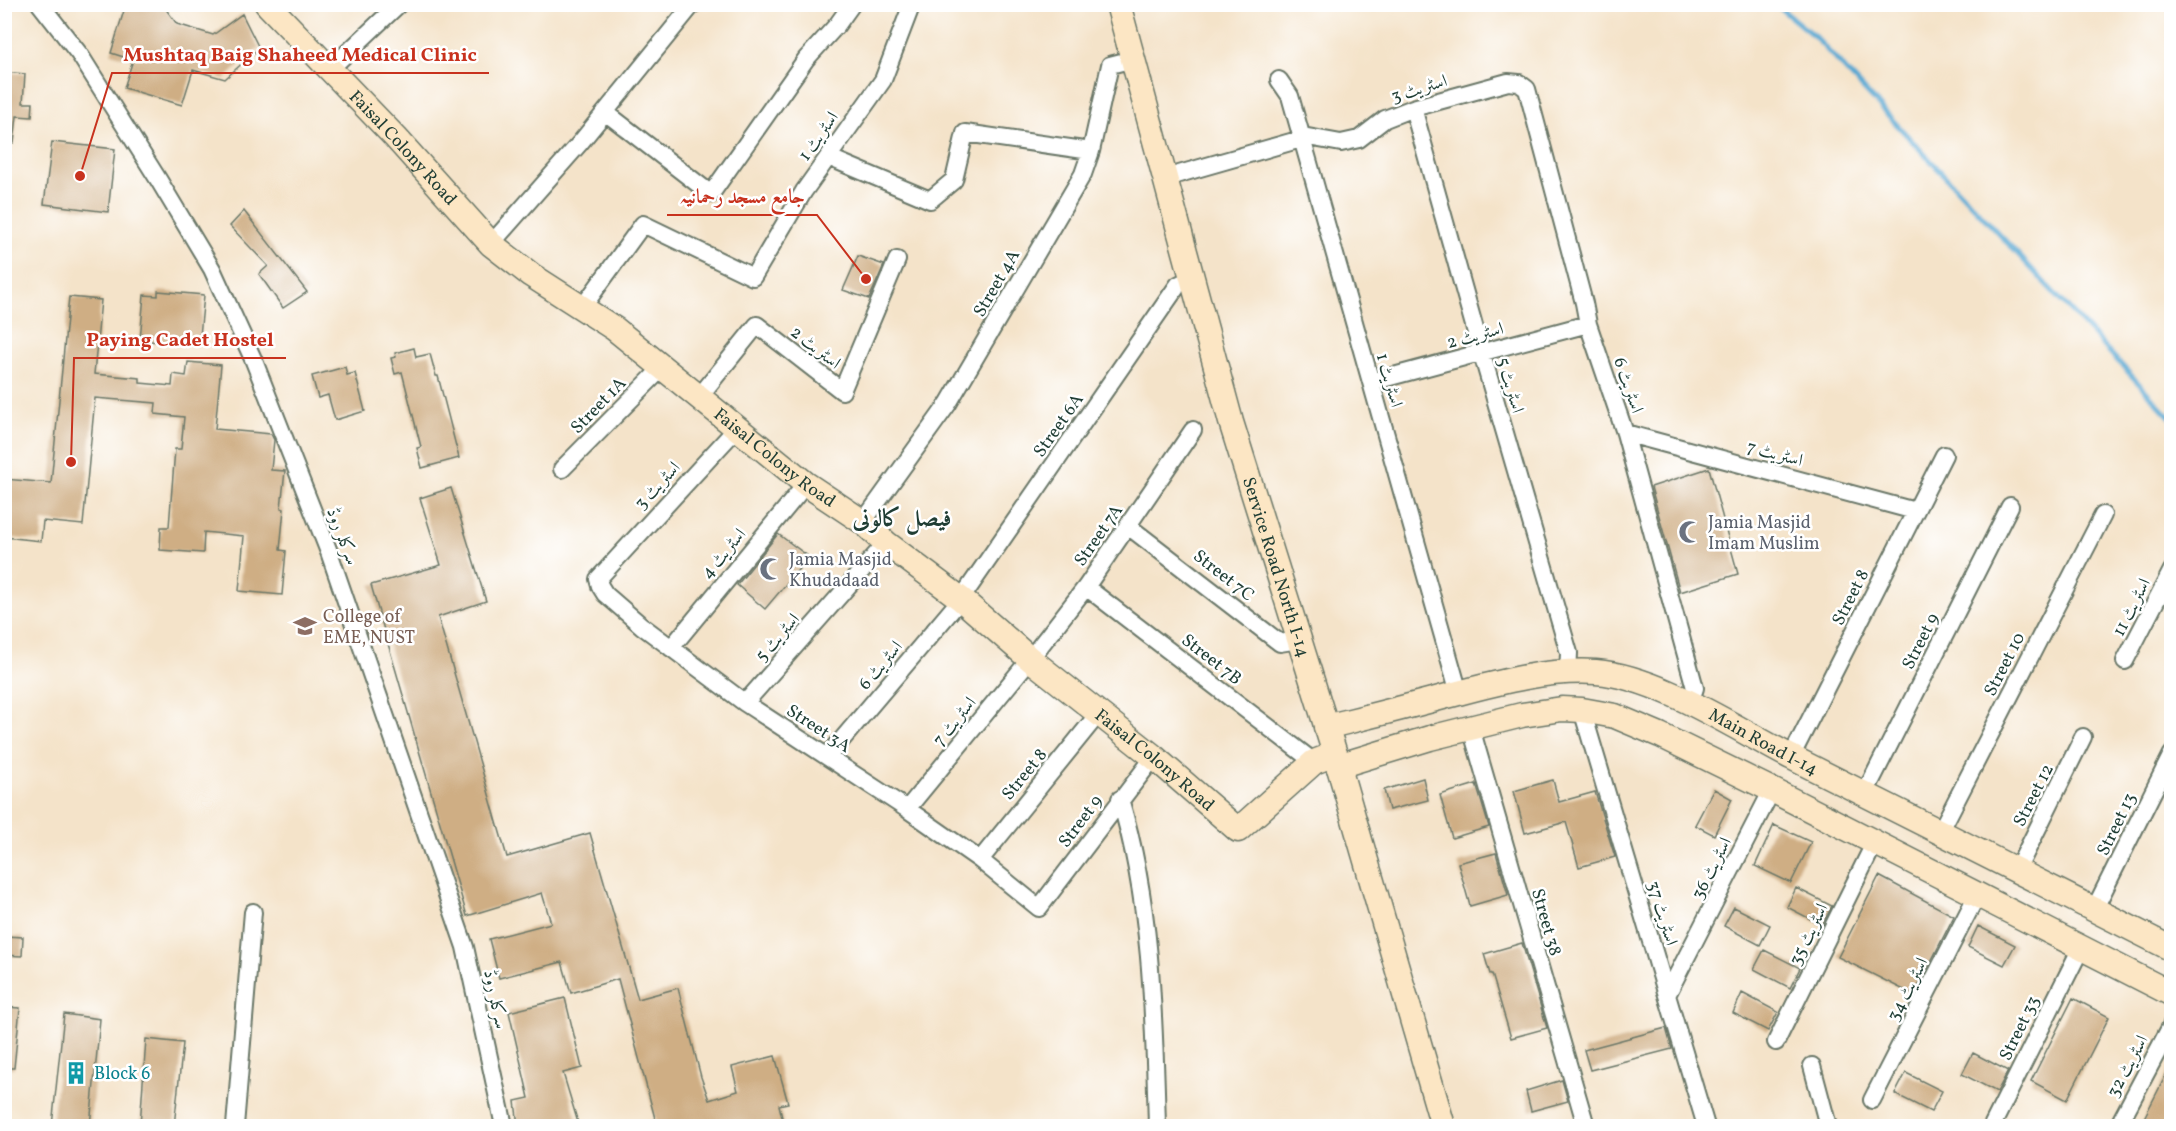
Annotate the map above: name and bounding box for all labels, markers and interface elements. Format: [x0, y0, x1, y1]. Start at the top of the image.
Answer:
callout: Mushtaq Baig Shaheed Medical Clinic [112, 35, 489, 73]
text: Mushtaq Baig Shaheed Medical Clinic [123, 42, 477, 70]
street label: اسٹریٹ 3 [1388, 69, 1451, 110]
street label: Faisal Colony Road [343, 85, 462, 212]
street label: اسٹریٹ 1 [793, 107, 845, 167]
callout: جامع مسجد رحمانیہ [667, 177, 817, 215]
text: جامع مسجد رحمانیہ [679, 184, 805, 215]
street label: Street 4A [968, 245, 1027, 322]
street label: اسٹریٹ 2 [1444, 317, 1507, 356]
callout: Paying Cadet Hostel [74, 320, 286, 358]
street label: اسٹریٹ 2 [785, 320, 846, 376]
text: Paying Cadet Hostel [86, 327, 274, 355]
street label: اسٹریٹ 1 [1369, 350, 1408, 411]
street label: اسٹریٹ 6 [1606, 354, 1649, 417]
street label: اسٹریٹ 5 [1490, 355, 1529, 416]
street label: Street 1A [566, 372, 633, 440]
street label: Street 6A [1028, 389, 1090, 463]
street label: Faisal Colony Road [708, 403, 840, 514]
street label: اسٹریٹ 7 [1744, 435, 1805, 474]
street label: اسٹریٹ 3 [629, 456, 687, 516]
street label: Service Road North I-14 [1235, 474, 1315, 661]
street label: Street 7A [1069, 500, 1130, 572]
district label: فیصل کالونی [851, 503, 952, 537]
street label: سرکلر روڈ [319, 504, 364, 569]
place label: Jamia Masjid Imam Muslim [1708, 511, 1820, 557]
mosque icon: Jamia Masjid Imam Muslim [1677, 519, 1703, 545]
street label: اسٹریٹ 4 [696, 523, 753, 585]
street label: Street 7C [1187, 544, 1259, 608]
place label: Jamia Masjid Khudadaad [789, 548, 892, 594]
mosque icon: Jamia Masjid Khudadaad [758, 556, 784, 582]
street label: Street 8 [1827, 565, 1876, 630]
street label: اسٹریٹ 11 [2107, 574, 2158, 641]
place label: College of EME, NUST [323, 605, 415, 651]
street label: اسٹریٹ 5 [750, 608, 806, 668]
street label: Street 9 [1897, 609, 1946, 674]
school or university icon: College of EME, NUST [292, 613, 318, 639]
street label: Street 10 [1979, 628, 2032, 701]
street label: Street 7B [1176, 629, 1247, 692]
street label: اسٹریٹ 6 [853, 636, 909, 696]
street label: اسٹریٹ 7 [928, 692, 983, 752]
street label: Street 3A [781, 699, 856, 760]
street label: Main Road I-14 [1704, 703, 1822, 782]
street label: Faisal Colony Road [1089, 704, 1219, 818]
street label: Street 8 [997, 744, 1054, 806]
street label: Street 12 [2008, 760, 2061, 831]
street label: Street 13 [2091, 789, 2143, 860]
street label: Street 9 [1053, 790, 1109, 853]
street label: اسٹریٹ 36 [1686, 833, 1739, 904]
street label: اسٹریٹ 37 [1640, 878, 1683, 949]
street label: Street 38 [1524, 886, 1567, 959]
street label: اسٹریٹ 35 [1784, 899, 1835, 970]
street label: اسٹریٹ 34 [1882, 953, 1935, 1026]
street label: سرکلر روڈ [476, 967, 513, 1031]
street label: Street 33 [1994, 992, 2047, 1065]
street label: اسٹریٹ 32 [2102, 1031, 2155, 1102]
building icon: Block 6 [63, 1060, 89, 1086]
place label: Block 6 [94, 1062, 150, 1087]

